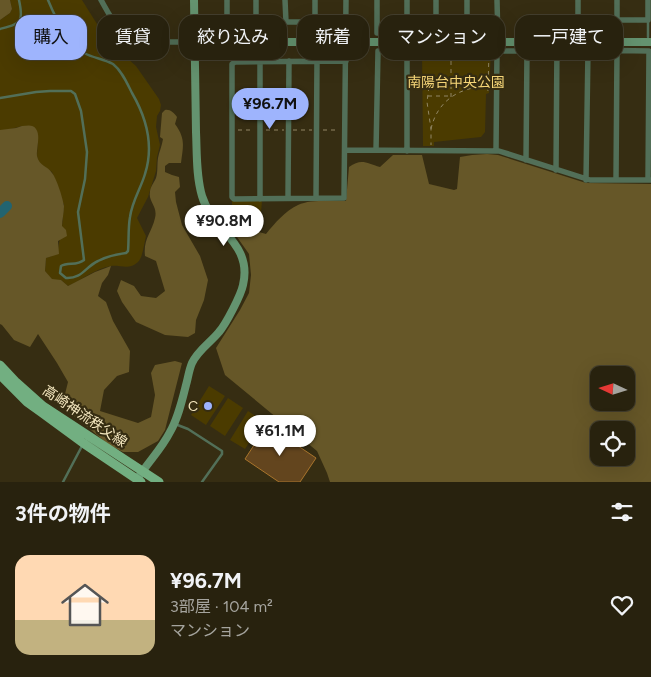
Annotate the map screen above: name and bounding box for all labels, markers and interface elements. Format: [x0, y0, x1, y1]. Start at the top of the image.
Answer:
chip: 購入 [15, 15, 87, 60]
chip: 賃貸 [97, 15, 169, 60]
chip: 絞り込み [179, 15, 287, 60]
chip: 新着 [297, 15, 369, 60]
chip: マンション [379, 15, 505, 60]
chip: 一戸建て [515, 15, 623, 60]
park label: 南陽台中央公園 [407, 74, 505, 91]
pin: ¥96.7M [229, 88, 311, 130]
text: ¥96.7M [243, 94, 297, 113]
pin: ¥90.8M [183, 204, 265, 247]
text: ¥90.8M [196, 211, 252, 230]
north arrow [590, 366, 635, 411]
map controls [590, 366, 635, 466]
street label: 高崎神流秩父線 [39, 382, 130, 451]
place label: C [188, 398, 198, 415]
marker: C [202, 400, 214, 412]
pin: ¥61.1M [239, 414, 321, 457]
text: ¥61.1M [255, 421, 305, 440]
button: locate [590, 421, 635, 466]
icon: filters [608, 498, 636, 526]
text: 3件の物件 [15, 501, 111, 526]
text: ¥96.7M [170, 568, 242, 593]
icon: home [55, 575, 115, 635]
icon: heart [608, 591, 636, 619]
text: 3部屋 · 104 m² [170, 597, 273, 616]
text: マンション [170, 621, 250, 640]

